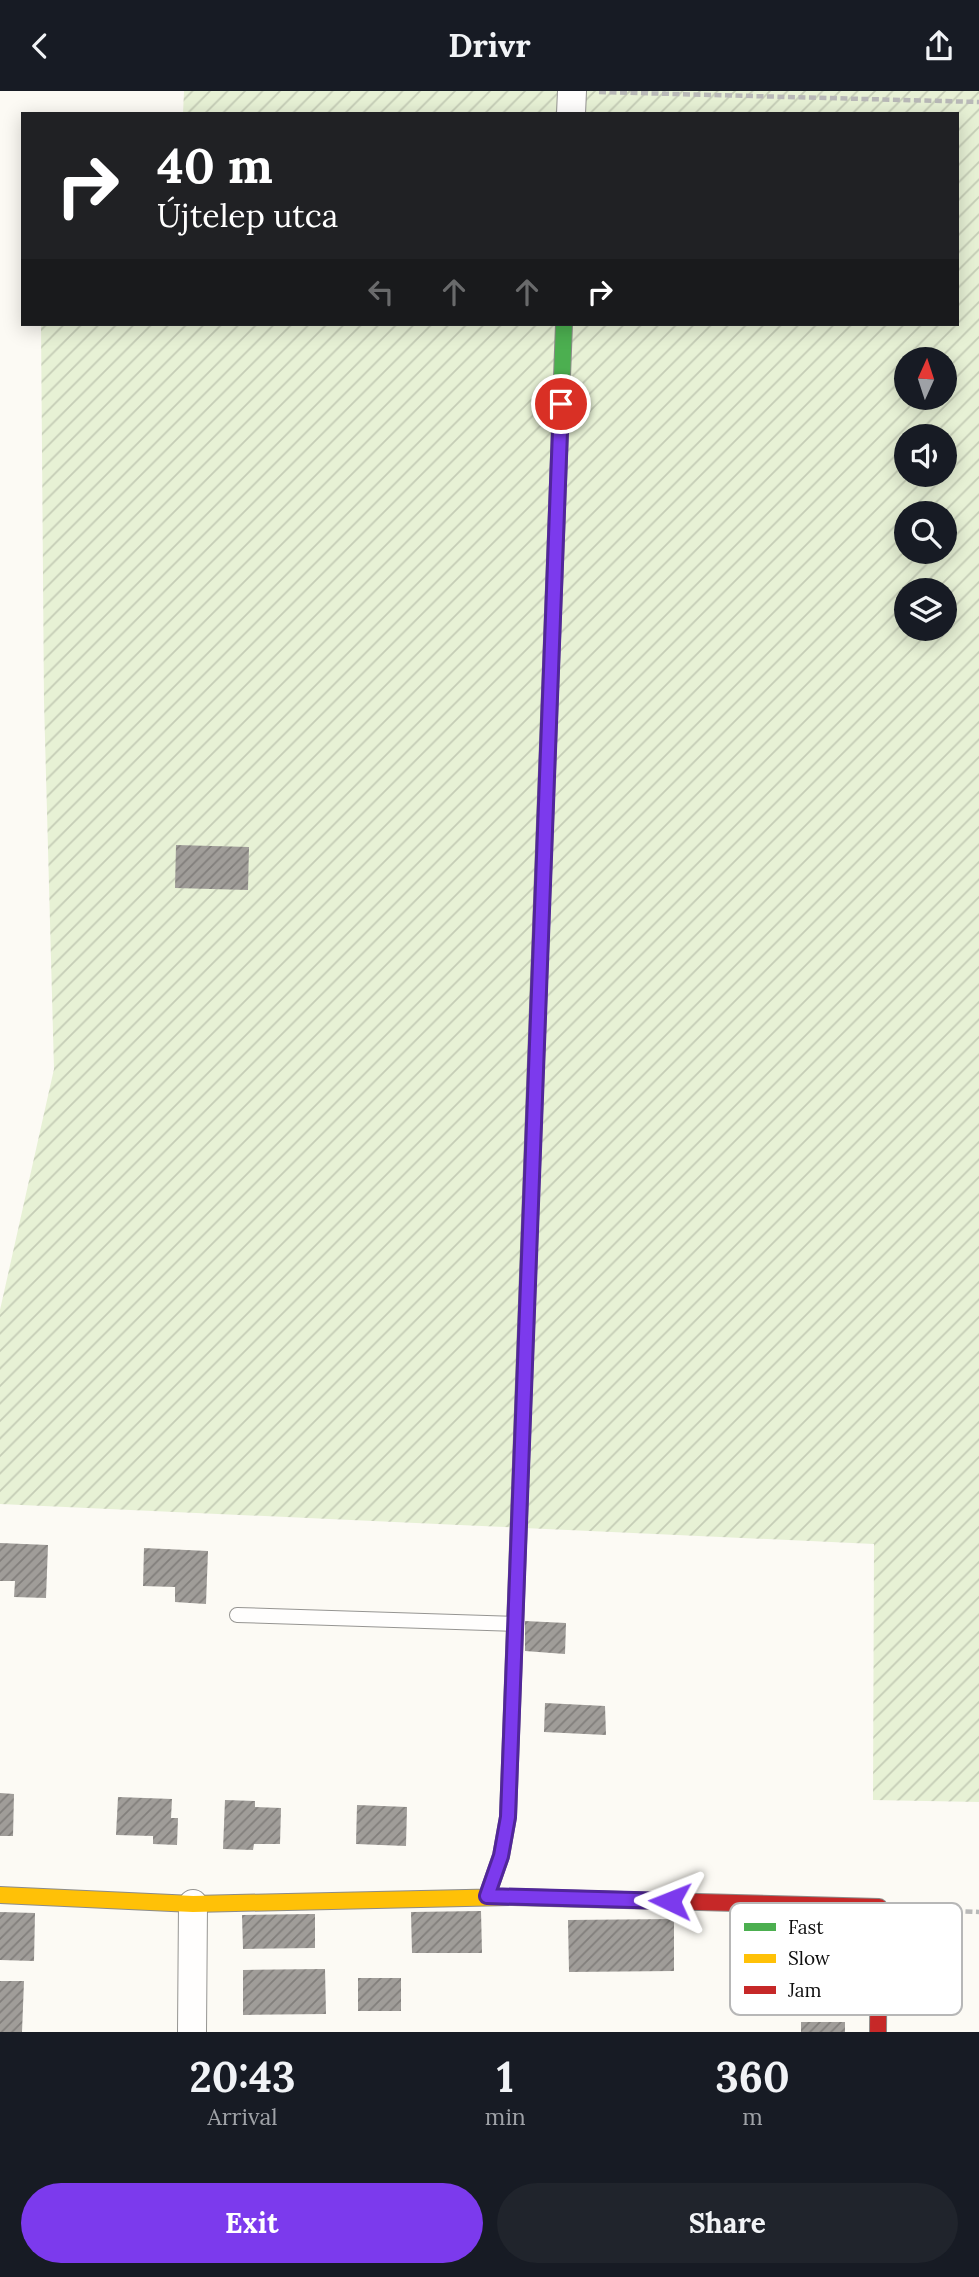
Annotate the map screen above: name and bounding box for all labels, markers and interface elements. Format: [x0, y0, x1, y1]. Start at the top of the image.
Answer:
text: Drivr [448, 25, 531, 66]
icon: back [21, 27, 59, 65]
icon: share [920, 27, 958, 65]
text: 40 m [157, 134, 273, 196]
icon: right [42, 140, 133, 231]
text: Újtelep utca [157, 195, 338, 236]
icon: left [362, 273, 400, 311]
icon: ahead [435, 273, 473, 311]
icon: ahead [508, 273, 546, 311]
icon: right [581, 273, 619, 311]
north arrow [894, 347, 957, 409]
map controls [894, 347, 957, 641]
pin [531, 374, 591, 434]
icon: arrive [542, 385, 580, 423]
button: sound [894, 424, 957, 487]
button: search [894, 501, 957, 564]
button: layers [894, 578, 957, 641]
position arrow [633, 1864, 707, 1938]
legend [730, 1903, 962, 2015]
text: Fast [788, 1915, 824, 1939]
text: Slow [788, 1946, 831, 1970]
text: Jam [787, 1978, 822, 2002]
text: 20:43 [189, 2050, 295, 2104]
text: 1 [497, 2050, 514, 2104]
text: 360 [715, 2050, 790, 2104]
text: Arrival [207, 2102, 278, 2131]
text: min [485, 2102, 526, 2131]
text: m [742, 2102, 763, 2131]
button: Exit [21, 2183, 483, 2263]
button: Share [497, 2183, 958, 2263]

